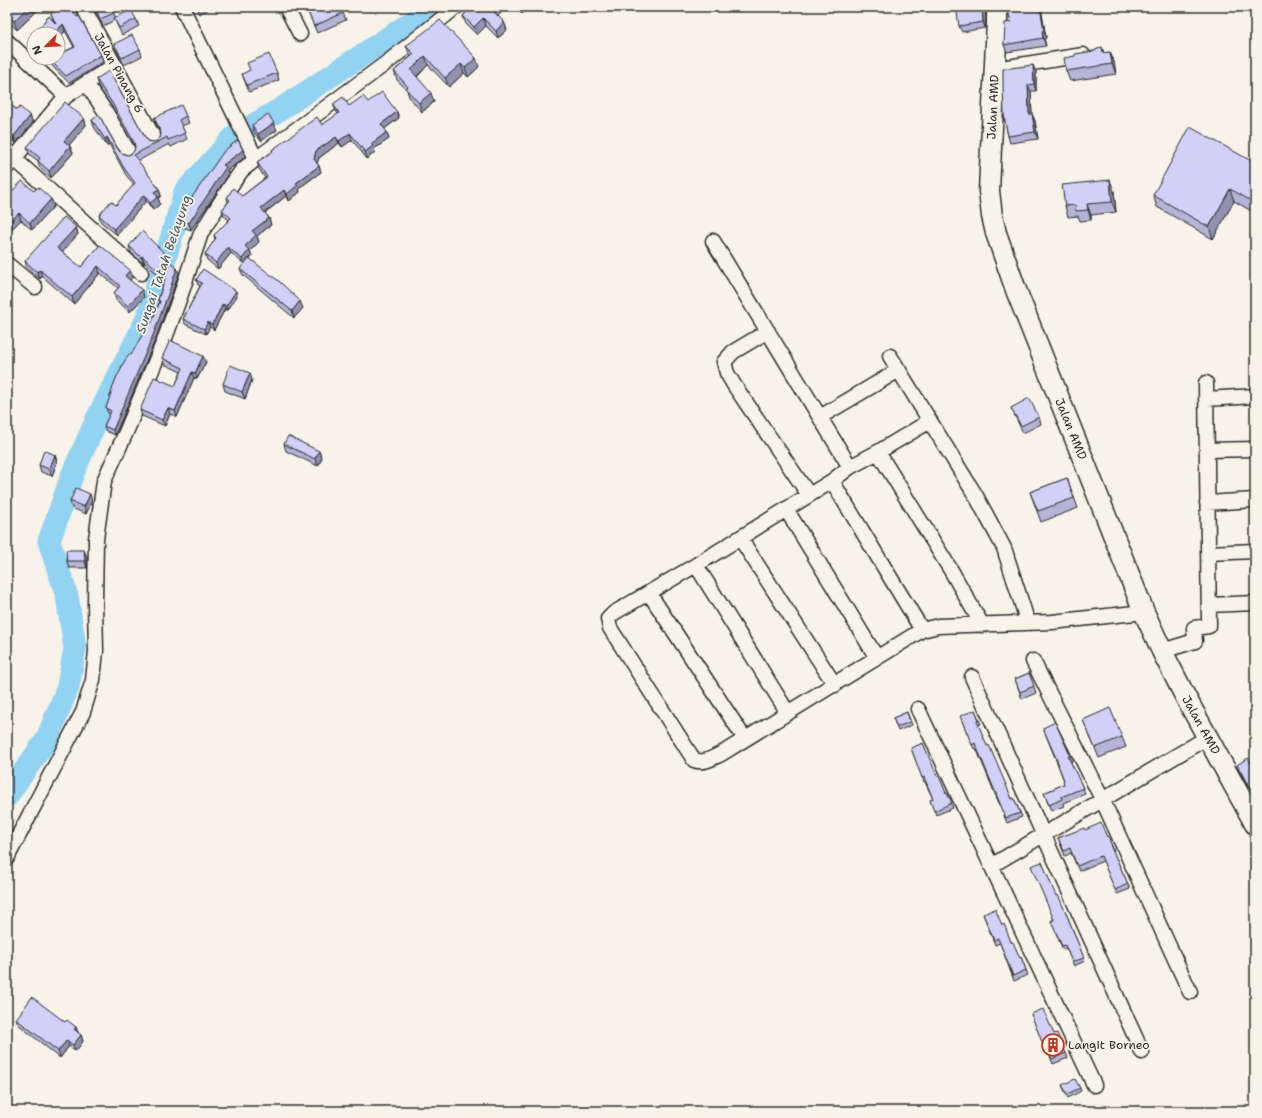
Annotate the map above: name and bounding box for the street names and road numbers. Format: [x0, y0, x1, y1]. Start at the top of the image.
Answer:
street label: Jalan Pinang 6 [90, 30, 148, 116]
street label: Jalan AMD [983, 74, 1003, 140]
street label: Jalan AMD [1051, 396, 1091, 462]
street label: Jalan AMD [1178, 693, 1224, 757]

